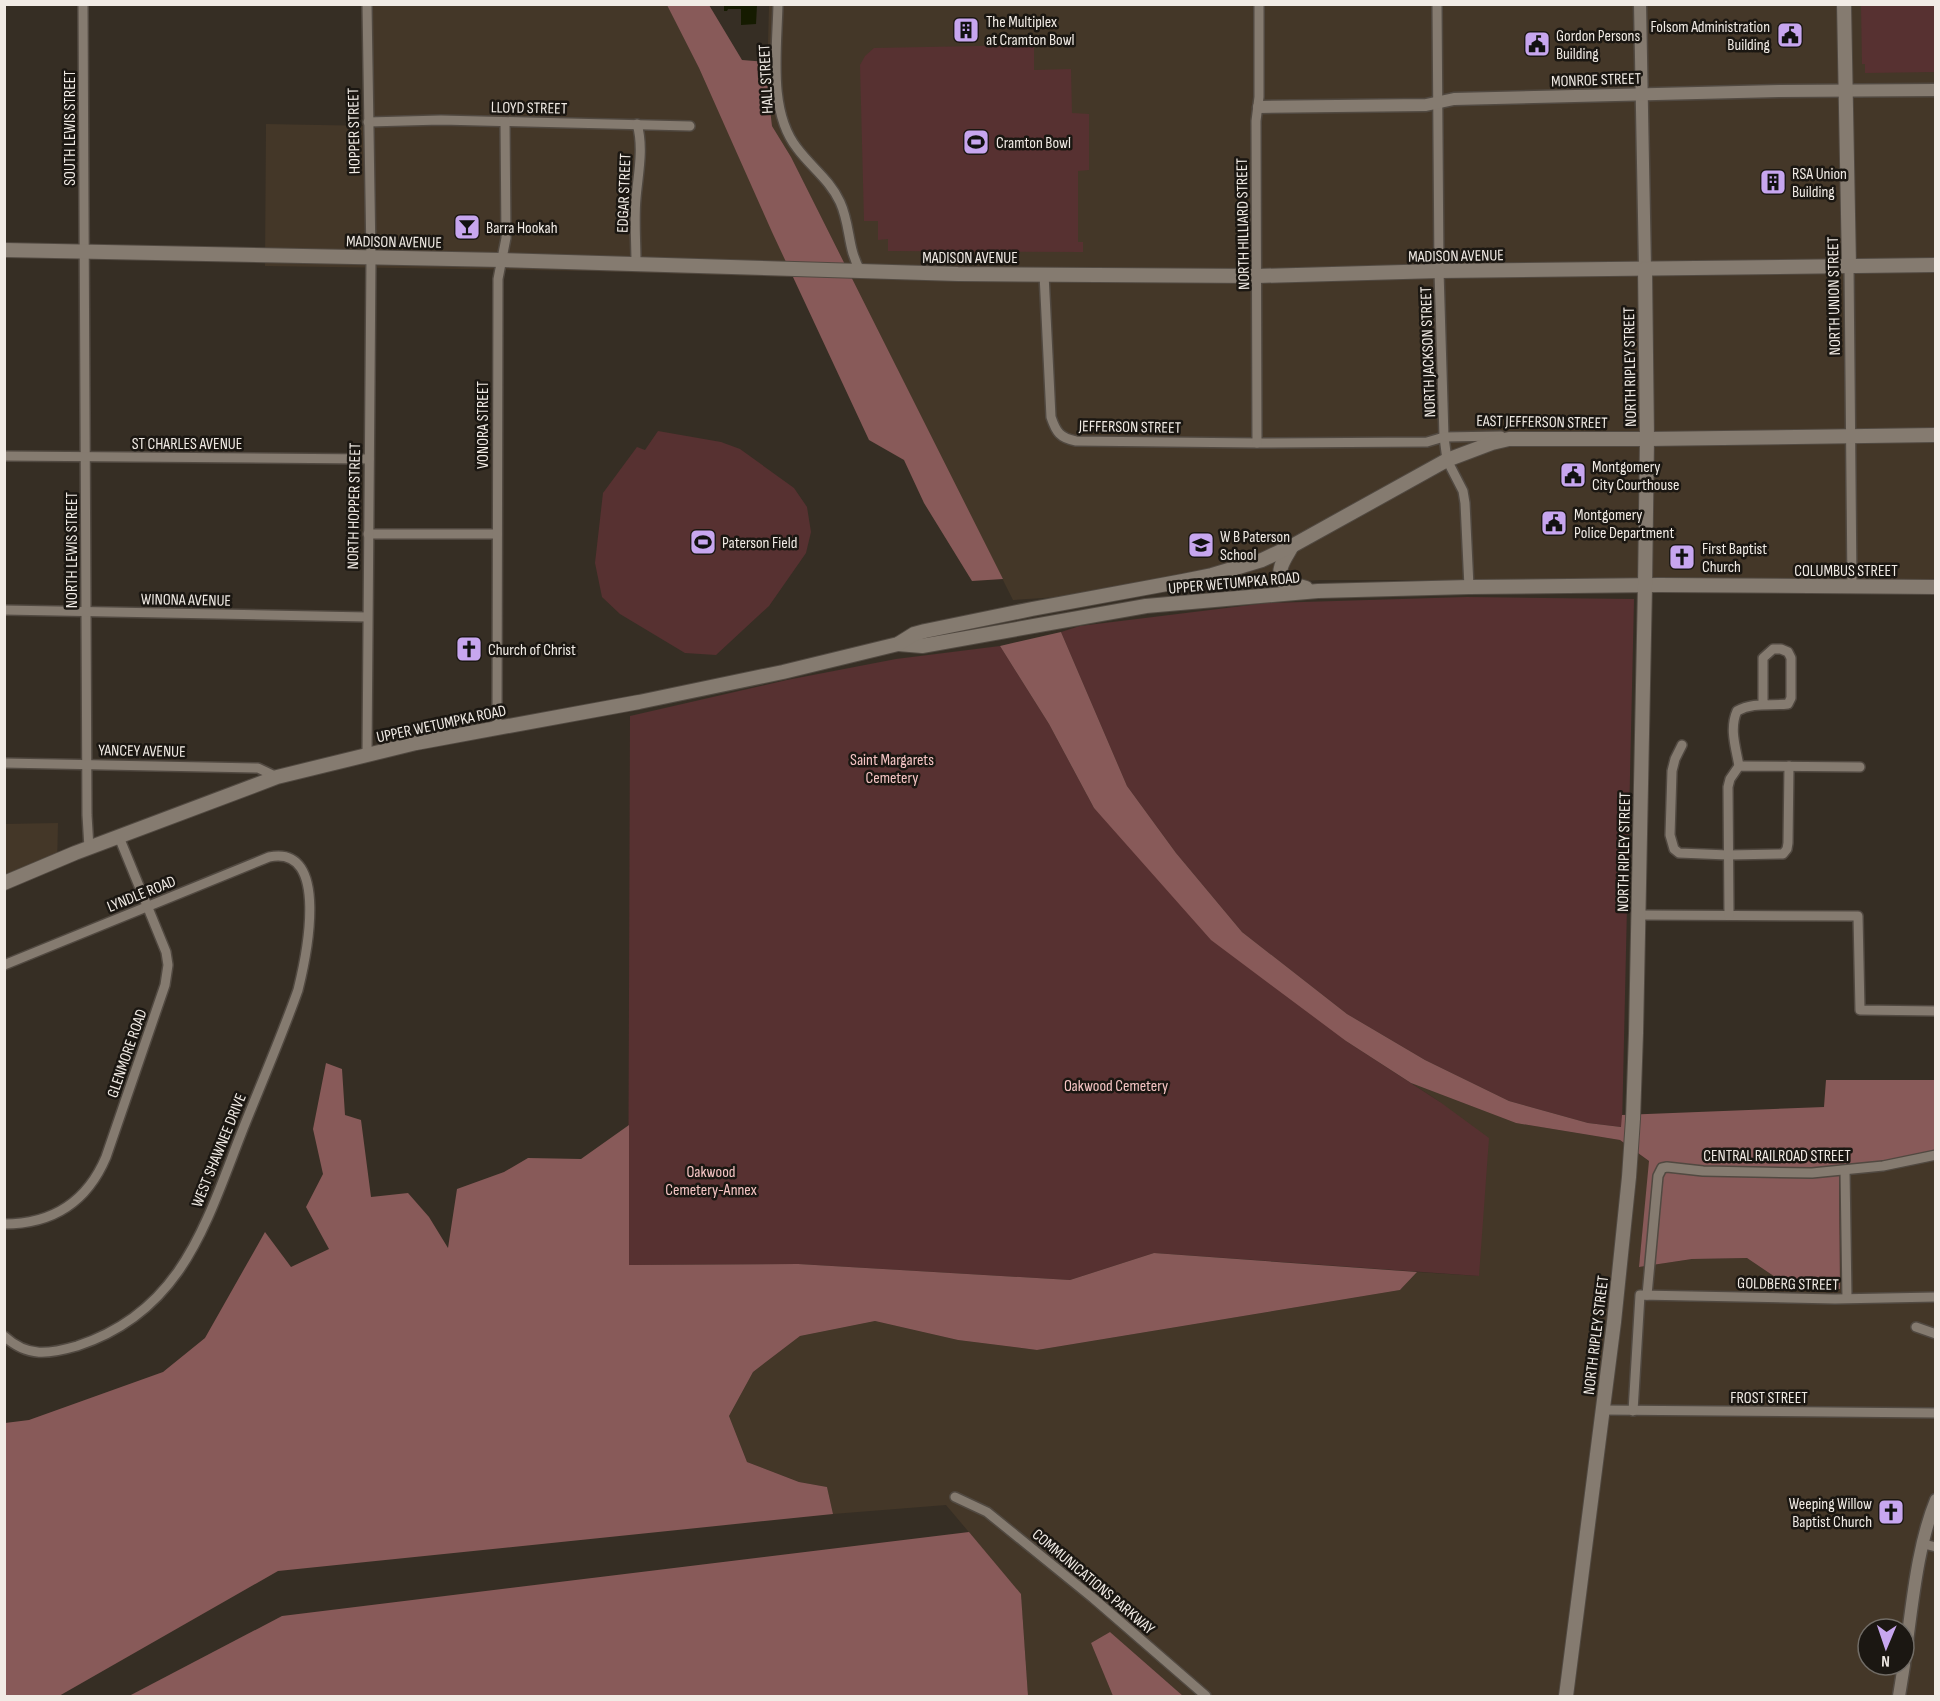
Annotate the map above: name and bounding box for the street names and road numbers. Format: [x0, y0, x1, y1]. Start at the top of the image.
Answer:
street label: HALL STREET [755, 43, 778, 114]
street label: MONROE STREET [1551, 69, 1642, 92]
street label: SOUTH LEWIS STREET [61, 70, 80, 186]
street label: HOPPER STREET [344, 87, 365, 174]
street label: LLOYD STREET [491, 98, 568, 119]
street label: EDGAR STREET [614, 152, 635, 233]
street label: NORTH HILLIARD STREET [1233, 157, 1254, 290]
street label: MADISON AVENUE [346, 232, 442, 253]
street label: NORTH UNION STREET [1824, 236, 1845, 355]
street label: MADISON AVENUE [1408, 246, 1504, 267]
street label: MADISON AVENUE [922, 249, 1018, 268]
street label: NORTH JACKSON STREET [1417, 286, 1440, 418]
street label: NORTH RIPLEY STREET [1620, 306, 1641, 427]
street label: VONORA STREET [474, 381, 493, 469]
street label: EAST JEFFERSON STREET [1476, 412, 1608, 433]
street label: JEFFERSON STREET [1078, 417, 1182, 438]
street label: ST CHARLES AVENUE [132, 435, 242, 454]
street label: NORTH HOPPER STREET [344, 442, 365, 570]
street label: NORTH LEWIS STREET [63, 491, 82, 608]
street label: COLUMBUS STREET [1794, 562, 1898, 581]
street label: UPPER WETUMPKA ROAD [1167, 568, 1301, 599]
street label: WINONA AVENUE [141, 590, 231, 611]
street label: UPPER WETUMPKA ROAD [375, 701, 508, 747]
street label: YANCEY AVENUE [98, 741, 186, 762]
street label: NORTH RIPLEY STREET [1614, 791, 1635, 912]
street label: LYNDLE ROAD [104, 872, 179, 917]
street label: GLENMORE ROAD [103, 1007, 151, 1100]
street label: WEST SHAWNEE DRIVE [188, 1091, 251, 1210]
street label: CENTRAL RAILROAD STREET [1703, 1147, 1851, 1166]
street label: NORTH RIPLEY STREET [1580, 1274, 1613, 1396]
street label: GOLDBERG STREET [1737, 1274, 1839, 1295]
street label: FROST STREET [1730, 1389, 1808, 1408]
street label: COMMUNICATIONS PARKWAY [1028, 1525, 1158, 1639]

